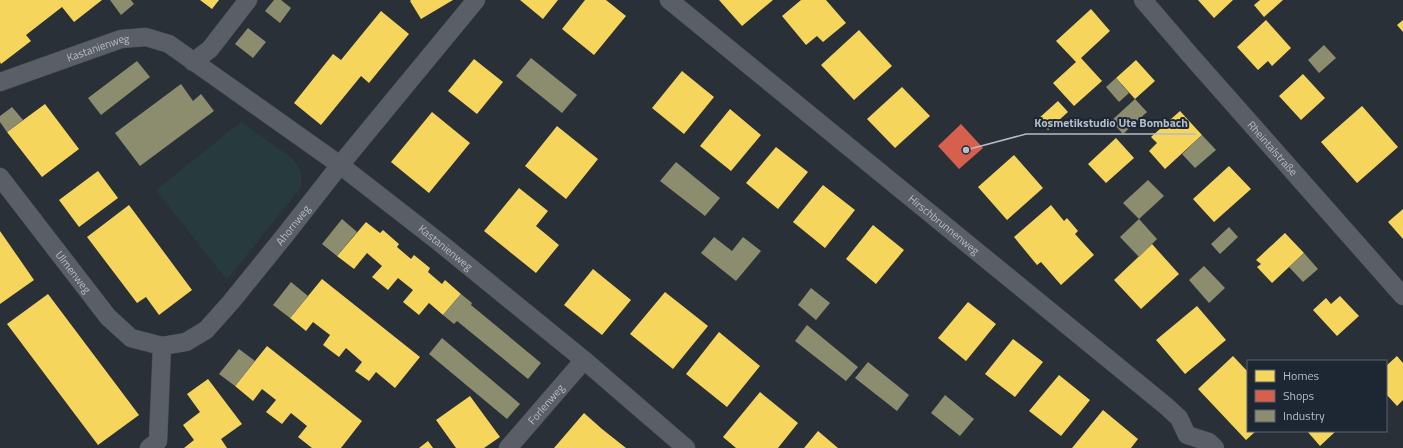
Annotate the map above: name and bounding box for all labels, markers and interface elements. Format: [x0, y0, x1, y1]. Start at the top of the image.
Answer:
street label: Kastanienweg [64, 30, 130, 66]
callout: Kosmetikstudio Ute Bombach [1026, 110, 1196, 134]
text: Kosmetikstudio Ute Bombach [1034, 113, 1188, 132]
street label: Rheintalstraße [1244, 117, 1302, 180]
street label: Hirschbrunnenweg [905, 191, 983, 259]
street label: Ahornweg [272, 201, 314, 249]
street label: Kastanienweg [415, 221, 476, 275]
street label: Ulmenweg [52, 247, 95, 297]
legend [1247, 360, 1387, 432]
text: Homes [1283, 366, 1319, 385]
street label: Forlenweg [524, 380, 568, 428]
text: Shops [1283, 386, 1315, 405]
text: Industry [1283, 406, 1325, 425]

